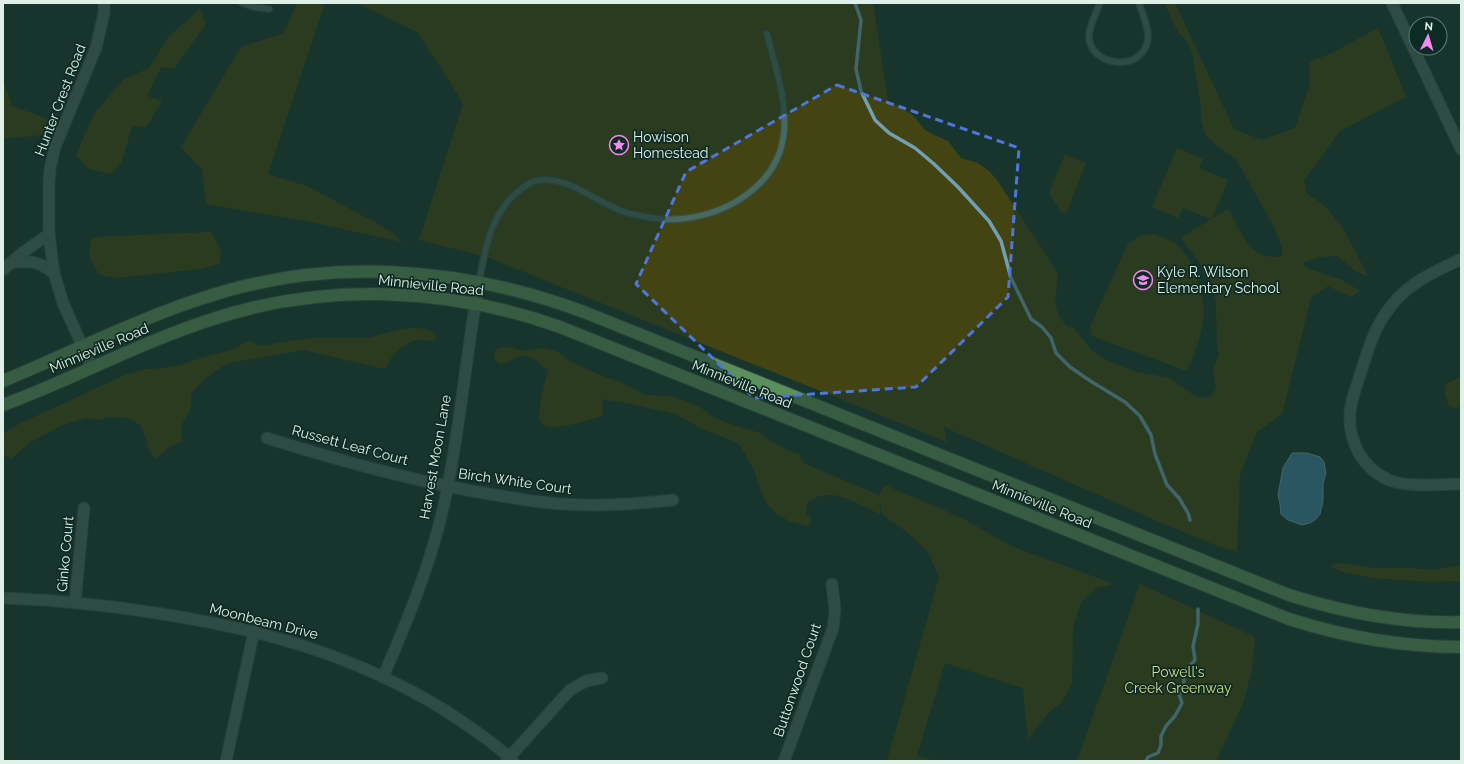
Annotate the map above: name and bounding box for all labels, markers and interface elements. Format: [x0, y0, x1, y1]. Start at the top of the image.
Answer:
north arrow [1408, 16, 1448, 56]
text: N [1424, 20, 1434, 33]
street label: Hunter Crest Road [31, 42, 89, 158]
place label: Howison Homestead [633, 129, 709, 161]
place icon: Howison Homestead [608, 134, 630, 156]
place label: Kyle R. Wilson Elementary School [1157, 264, 1280, 296]
school or university icon: Kyle R. Wilson Elementary School [1132, 269, 1154, 291]
street label: Minnieville Road [377, 271, 485, 299]
street label: Minnieville Road [47, 320, 151, 376]
street label: Minnieville Road [690, 357, 794, 411]
street label: Harvest Moon Lane [416, 394, 454, 520]
street label: Russett Leaf Court [290, 422, 410, 468]
street label: Birch White Court [457, 465, 573, 497]
street label: Minnieville Road [990, 477, 1094, 531]
street label: Ginko Court [54, 515, 76, 593]
street label: Moonbeam Drive [208, 600, 320, 642]
street label: Buttonwood Court [770, 621, 824, 739]
park label: Powell's Creek Greenway [1124, 664, 1232, 696]

